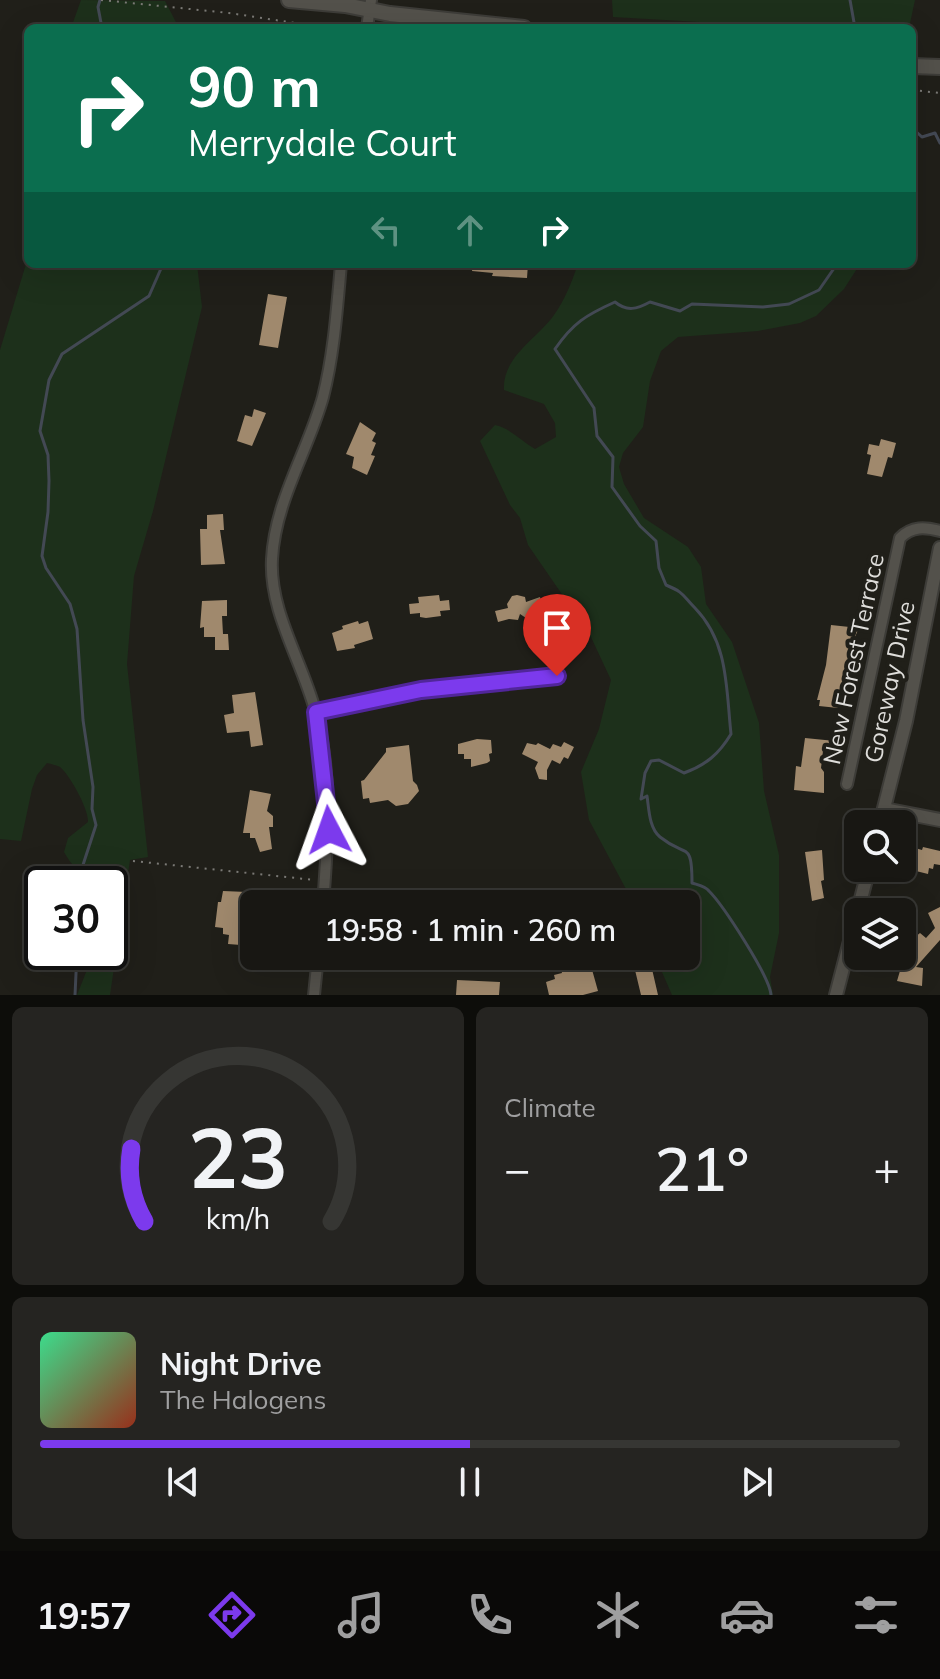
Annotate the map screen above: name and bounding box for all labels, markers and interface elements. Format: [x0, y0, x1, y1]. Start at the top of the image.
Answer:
text: 90 m [188, 51, 321, 121]
icon: right [56, 56, 160, 160]
text: Merrydale Court [188, 120, 457, 165]
icon: left [364, 208, 408, 252]
icon: ahead [448, 208, 492, 252]
icon: right [532, 208, 576, 252]
street label: New Forest Terrace [816, 551, 890, 767]
pin [523, 594, 591, 676]
street label: Goreway Drive [857, 598, 921, 765]
icon: arrive [535, 606, 579, 650]
position arrow [287, 788, 371, 872]
map controls [844, 810, 916, 970]
button: search [844, 810, 916, 882]
speed limit sign: 30 [24, 866, 128, 970]
button: layers [844, 898, 916, 970]
text: 19:58 · 1 min · 260 m [324, 911, 616, 949]
text: Climate [504, 1091, 596, 1124]
text: 23 [188, 1104, 288, 1209]
text: 21° [655, 1131, 749, 1206]
text: − [504, 1141, 530, 1196]
text: + [874, 1141, 900, 1196]
text: km/h [206, 1200, 270, 1236]
text: Night Drive [160, 1345, 322, 1383]
text: The Halogens [160, 1383, 326, 1416]
icon: previous [161, 1460, 205, 1504]
icon: pause [448, 1460, 492, 1504]
icon: next [735, 1460, 779, 1504]
icon: directions [204, 1587, 260, 1643]
icon: music [333, 1587, 389, 1643]
icon: phone [462, 1587, 518, 1643]
icon: climate [590, 1587, 646, 1643]
icon: car [719, 1587, 775, 1643]
icon: filters [848, 1587, 904, 1643]
text: 19:57 [36, 1593, 132, 1638]

